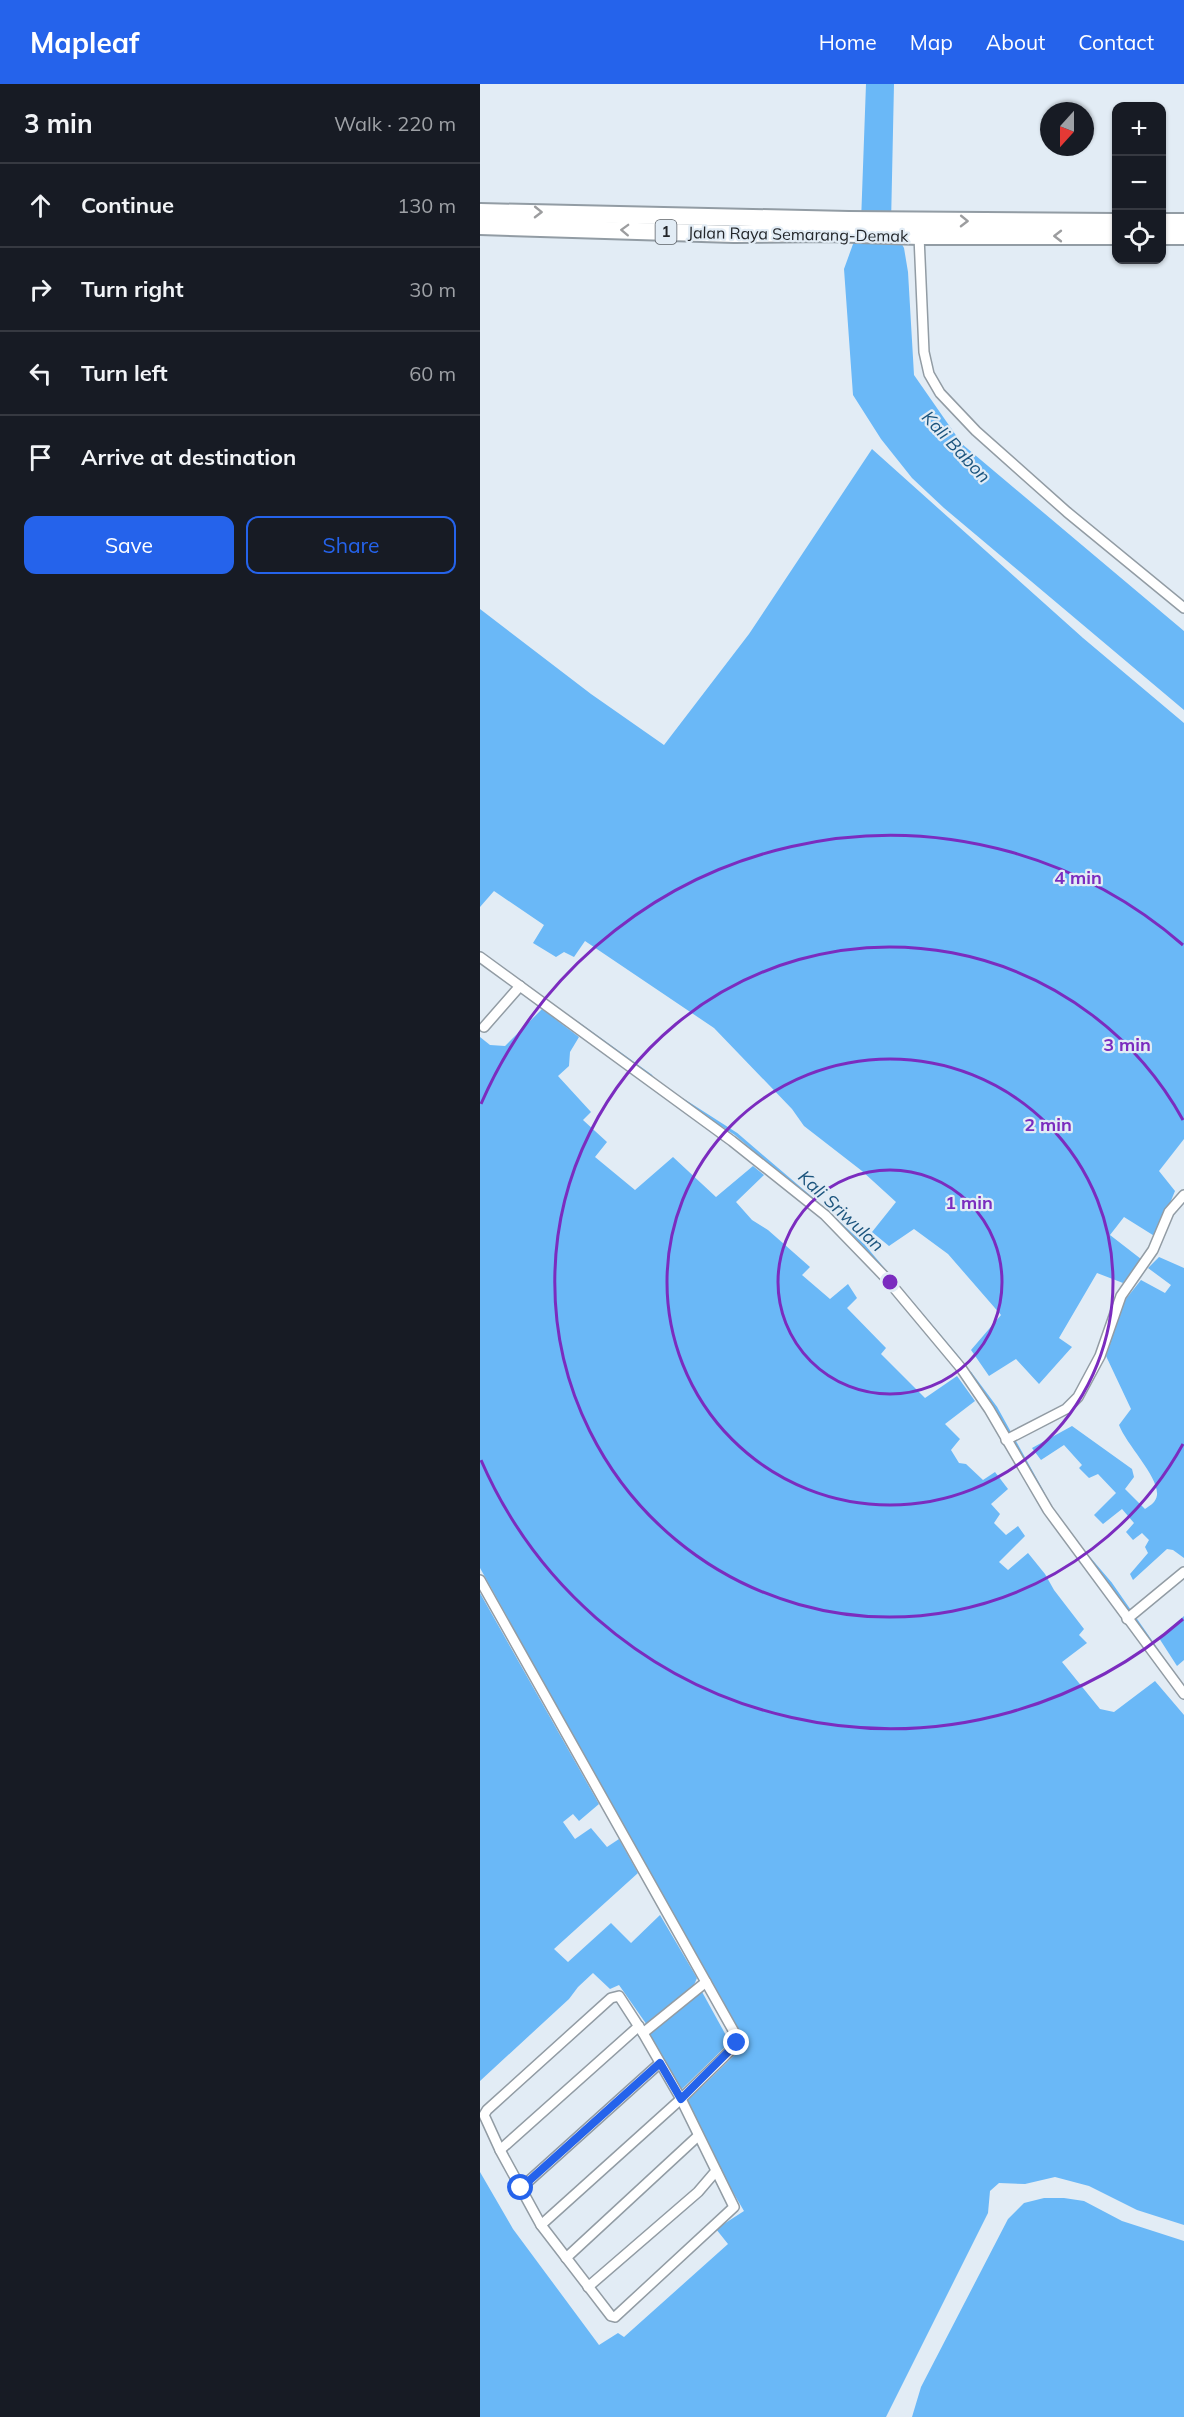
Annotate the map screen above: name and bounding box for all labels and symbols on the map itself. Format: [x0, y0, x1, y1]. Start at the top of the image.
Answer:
north arrow [1040, 102, 1094, 156]
one-way arrow [534, 206, 543, 218]
one-way arrow [960, 215, 969, 227]
road number: 1 [656, 220, 676, 244]
street label: Jalan Raya Semarang-Demak [688, 222, 909, 246]
one-way arrow [620, 224, 629, 237]
one-way arrow [1054, 230, 1063, 242]
water label: Kali Babon [917, 406, 996, 487]
text: 4 min [1054, 866, 1102, 889]
text: 3 min [1103, 1033, 1151, 1056]
text: 2 min [1024, 1113, 1072, 1136]
water label: Kali Sriwulan [794, 1165, 889, 1256]
text: 1 min [945, 1191, 993, 1214]
centre of rings [880, 1272, 900, 1292]
route end [723, 2029, 749, 2055]
route start [507, 2174, 533, 2200]

